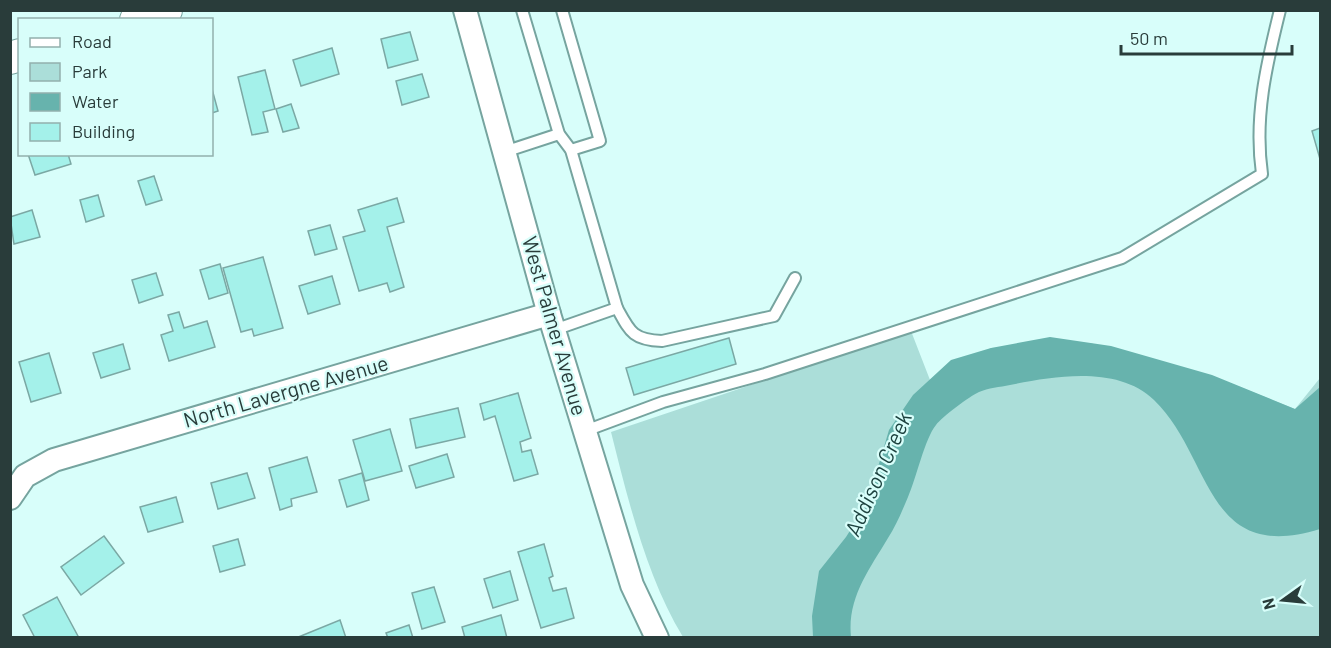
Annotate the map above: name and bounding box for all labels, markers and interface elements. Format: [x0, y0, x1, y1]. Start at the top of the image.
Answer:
legend [18, 18, 213, 156]
scale bar [1121, 18, 1292, 56]
text: 50 m [1130, 27, 1168, 49]
text: Road [72, 30, 112, 52]
text: Park [72, 60, 107, 82]
text: Water [72, 90, 119, 112]
text: Building [72, 120, 135, 142]
street label: West Palmer Avenue [518, 233, 593, 418]
street label: North Lavergne Avenue [180, 349, 391, 432]
water label: Addison Creek [838, 407, 916, 540]
north arrow [1253, 570, 1313, 630]
text: N [1257, 596, 1279, 612]

